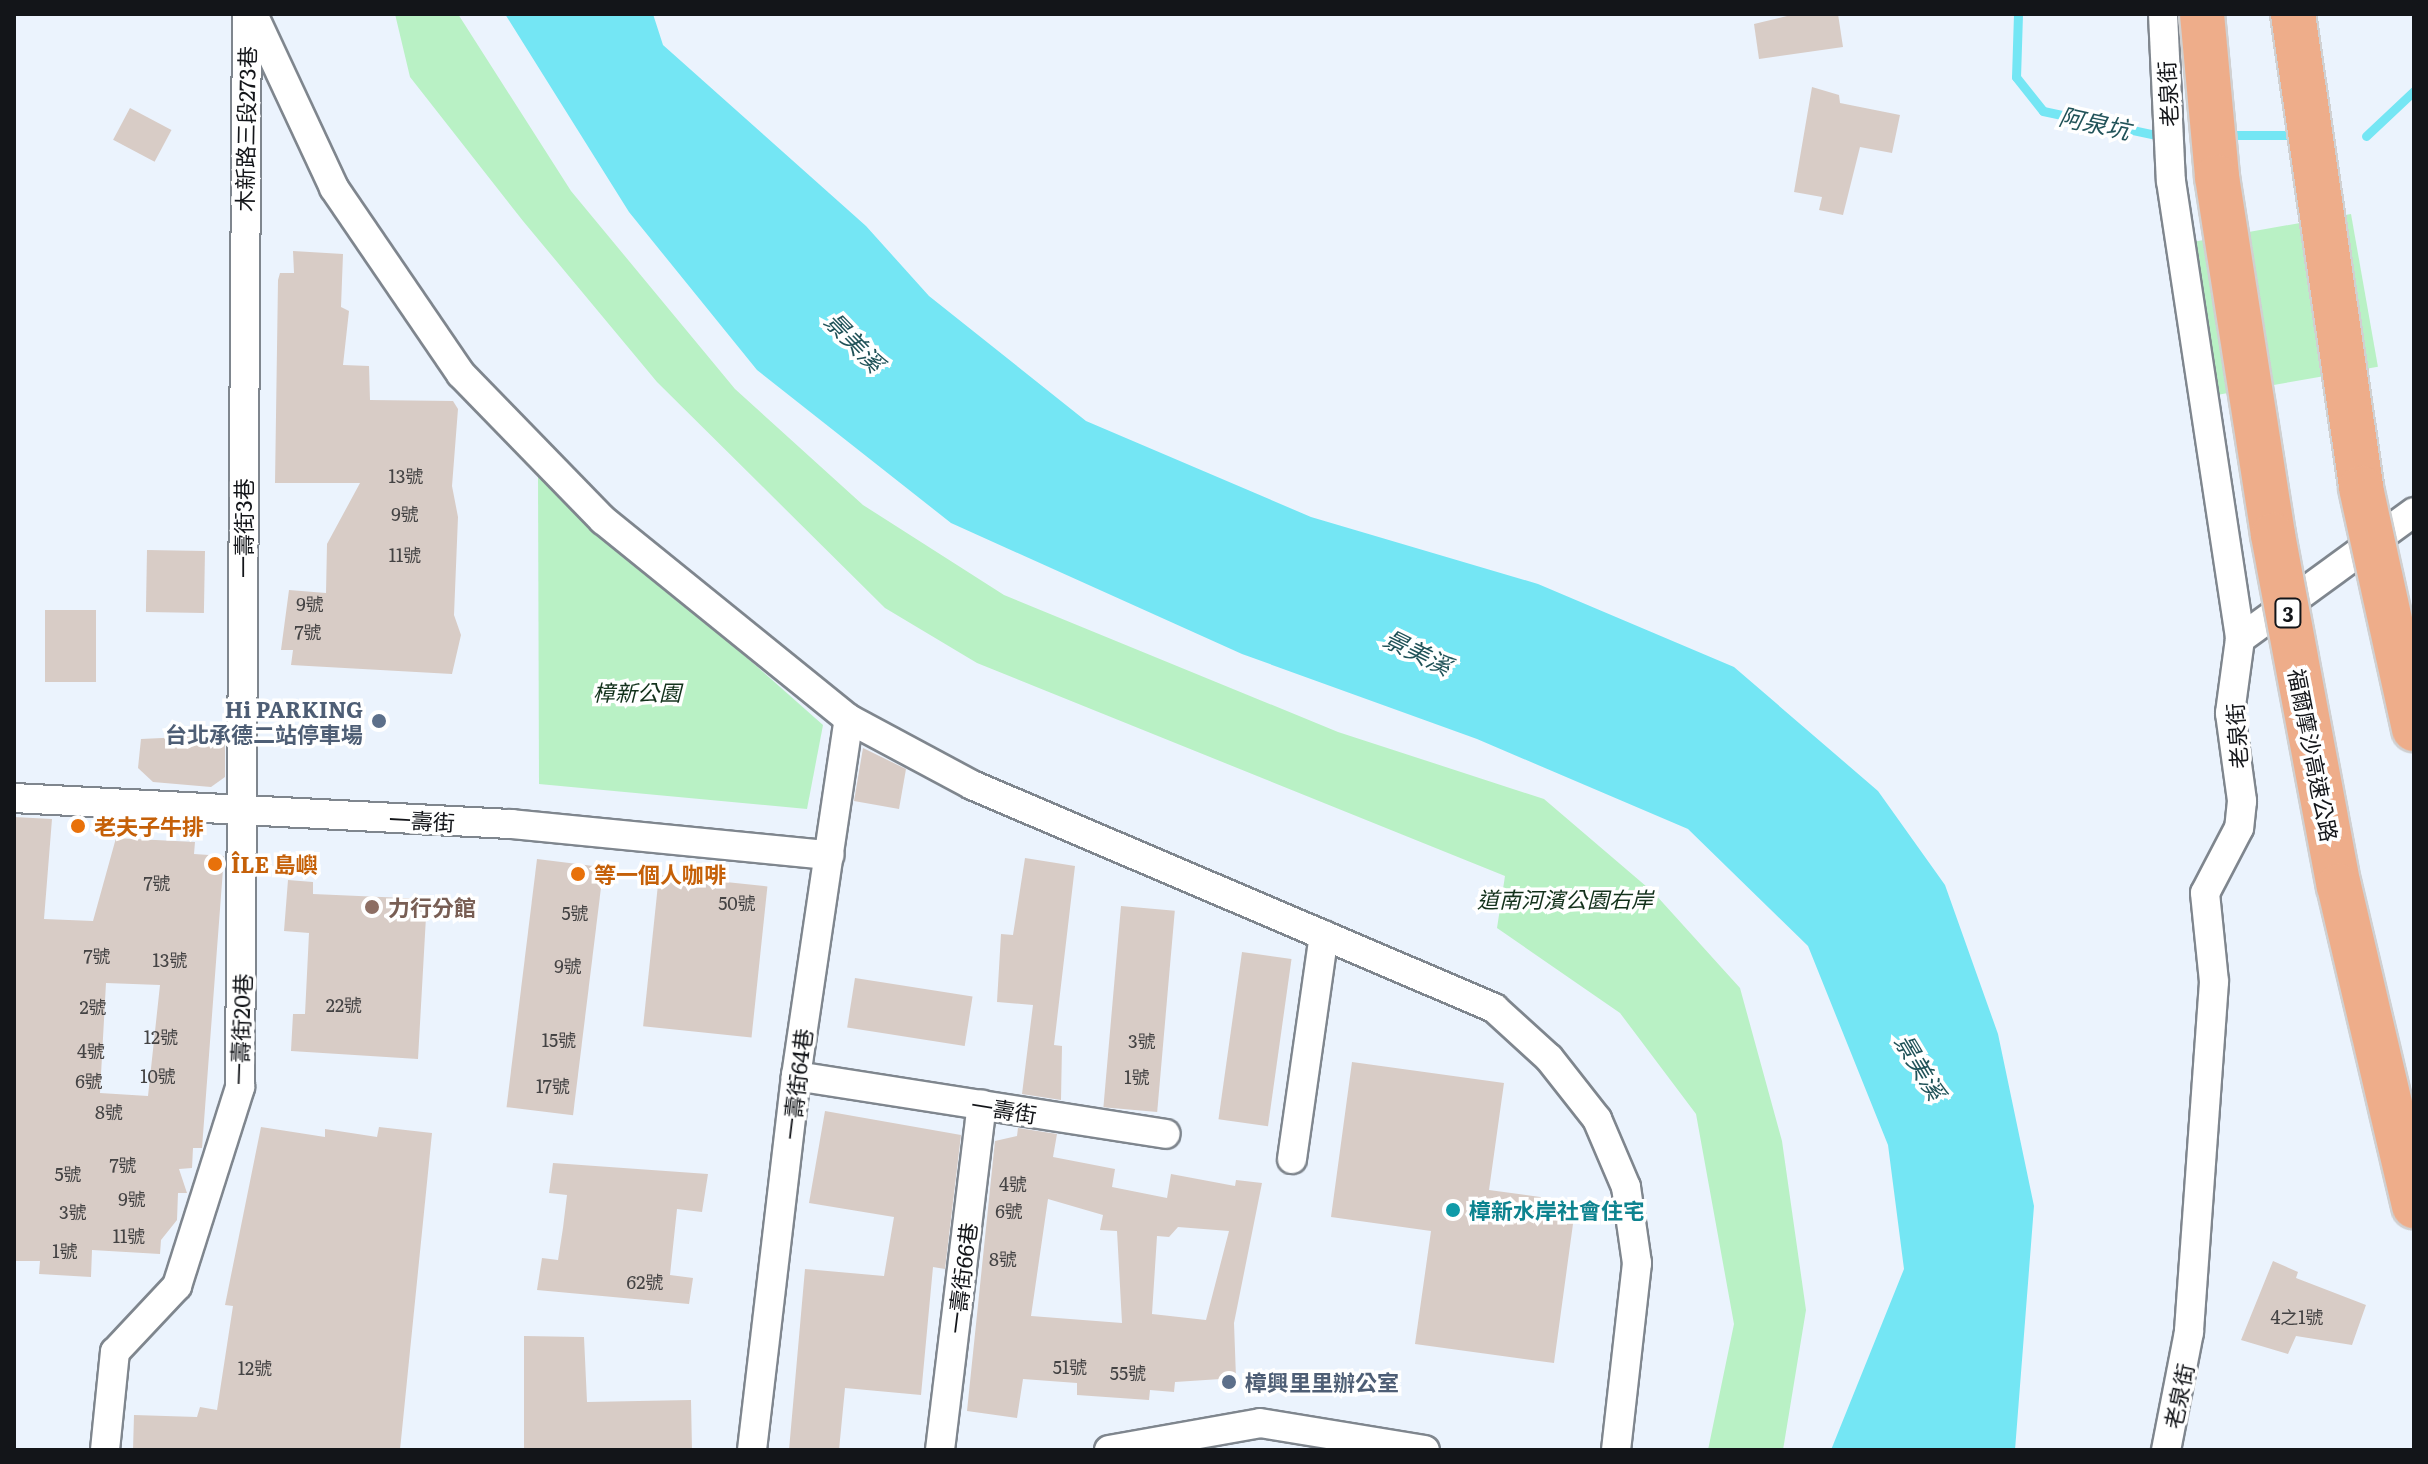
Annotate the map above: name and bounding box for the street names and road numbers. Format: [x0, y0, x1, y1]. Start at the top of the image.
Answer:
street label: 木新路三段273巷 [230, 46, 260, 212]
street label: 老泉街 [2152, 60, 2182, 128]
street label: 一壽街3巷 [230, 478, 256, 578]
road number: 3 [2274, 597, 2302, 629]
street label: 福爾摩沙高速公路 [2284, 666, 2344, 844]
street label: 老泉街 [2221, 702, 2251, 770]
street label: 一壽街 [388, 805, 456, 835]
street label: 一壽街20巷 [225, 973, 255, 1085]
street label: 一壽街64巷 [776, 1027, 816, 1141]
street label: 一壽街 [969, 1091, 1039, 1127]
street label: 一壽街66巷 [941, 1221, 981, 1335]
street label: 老泉街 [2158, 1361, 2198, 1431]

